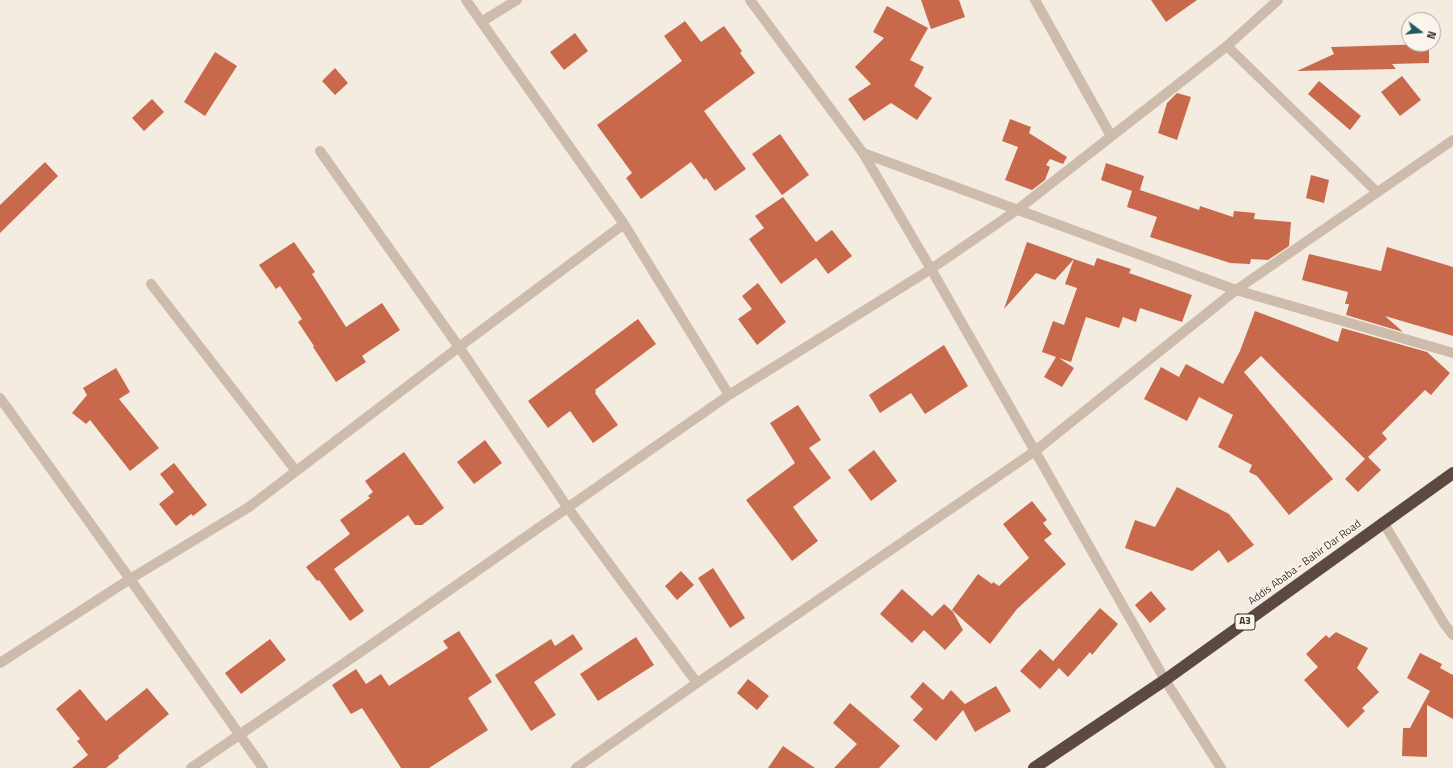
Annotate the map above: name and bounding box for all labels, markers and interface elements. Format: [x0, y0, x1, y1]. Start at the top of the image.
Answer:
north arrow [1401, 12, 1441, 52]
text: N [1423, 29, 1440, 41]
street label: Addis Ababa - Bahir Dar Road [1246, 518, 1364, 608]
road number: A3 [1235, 614, 1255, 630]

